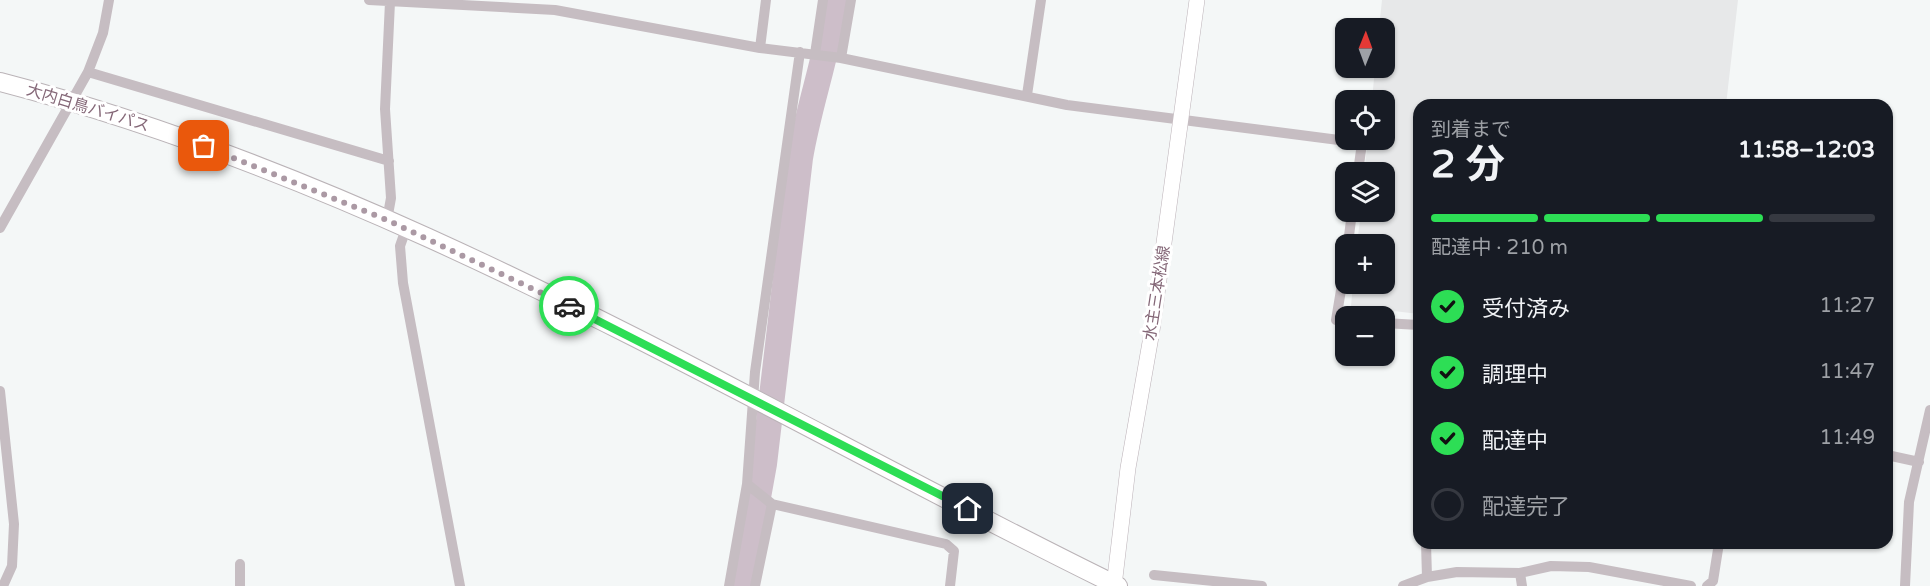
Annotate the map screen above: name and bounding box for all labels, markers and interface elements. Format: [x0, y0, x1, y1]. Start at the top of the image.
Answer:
north arrow [1335, 18, 1395, 78]
map controls [1335, 18, 1395, 366]
street label: 大内白鳥バイパス [24, 80, 152, 136]
button: locate [1335, 90, 1395, 150]
text: 到着まで [1431, 118, 1511, 142]
pin [178, 120, 229, 171]
icon: bag [187, 129, 220, 162]
text: 11:58–12:03 [1738, 137, 1875, 163]
text: 2 分 [1431, 141, 1505, 188]
button: layers [1335, 162, 1395, 222]
button: + [1335, 234, 1395, 294]
text: 配達中 · 210 m [1431, 236, 1568, 260]
street label: 水主三本松線 [1140, 244, 1174, 342]
courier [539, 276, 599, 336]
icon: car [553, 290, 586, 323]
icon: check [1431, 290, 1464, 323]
text: 11:27 [1820, 294, 1875, 318]
text: 受付済み [1482, 296, 1570, 322]
button: − [1335, 306, 1395, 366]
icon: check [1431, 356, 1464, 389]
text: 11:47 [1820, 360, 1875, 384]
text: 調理中 [1482, 362, 1548, 388]
icon: check [1431, 422, 1464, 455]
text: 11:49 [1820, 426, 1875, 450]
text: 配達中 [1482, 428, 1548, 454]
pin [942, 483, 993, 534]
icon: home [951, 492, 984, 525]
text: 配達完了 [1482, 494, 1570, 520]

